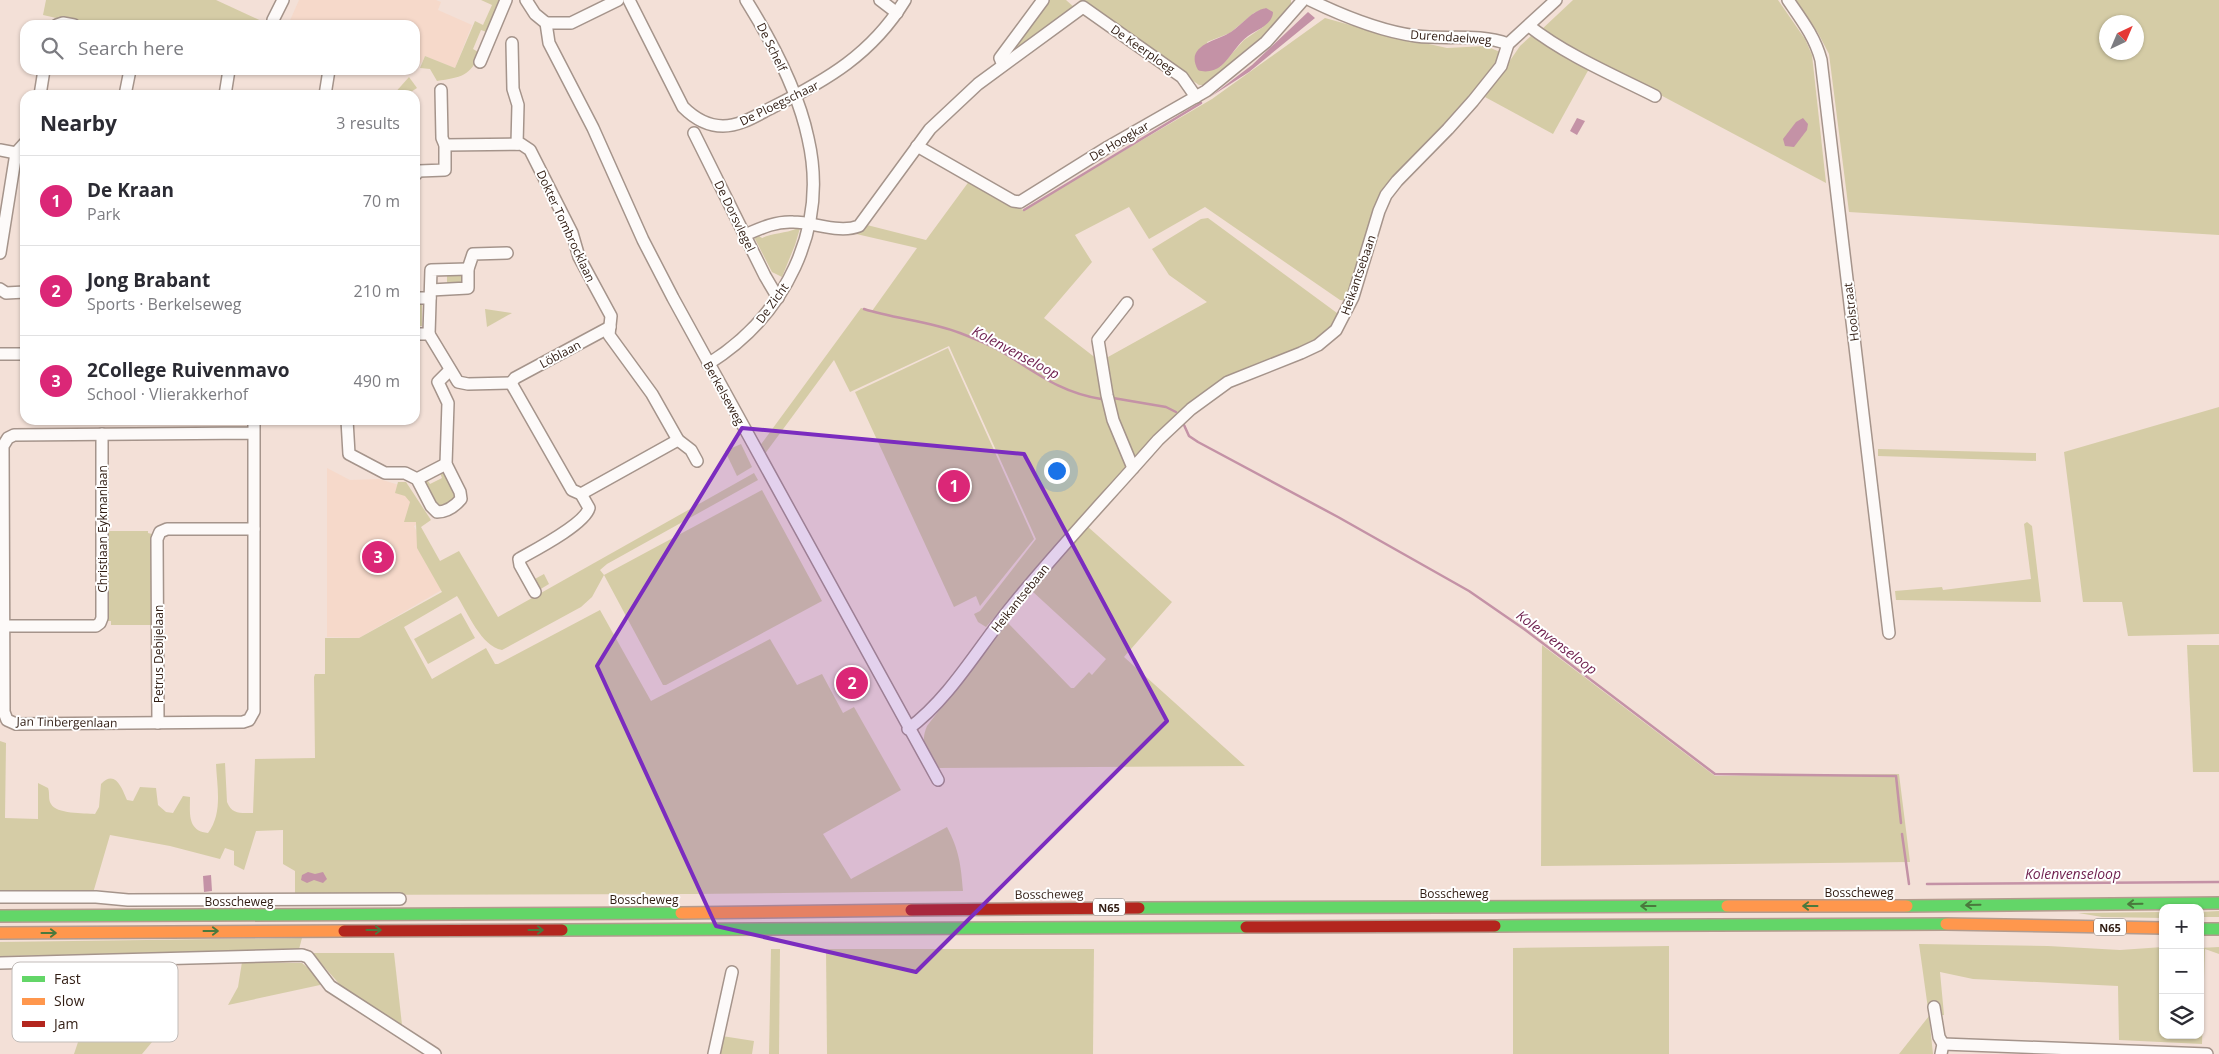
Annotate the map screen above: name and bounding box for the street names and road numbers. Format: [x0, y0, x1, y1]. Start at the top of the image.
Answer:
street label: De Schelf [753, 20, 791, 75]
street label: De Keerploeg [1107, 20, 1179, 78]
street label: Durendaelweg [1410, 26, 1493, 48]
street label: De Ploegschaar [736, 76, 822, 130]
street label: De Hoogkar [1086, 117, 1152, 165]
street label: Dokter Tombrocklaan [533, 167, 599, 285]
street label: De Dorsvlegel [710, 178, 760, 254]
street label: Heikantsebaan [1336, 233, 1380, 317]
street label: De Zicht [752, 279, 792, 327]
street label: Hoolstraat [1839, 282, 1863, 342]
street label: Löblaan [536, 336, 584, 372]
street label: Berkelseweg [699, 358, 749, 428]
street label: Christiaan Eykmanlaan [94, 465, 111, 593]
street label: Heikantsebaan [987, 560, 1053, 636]
street label: Petrus Debijelaan [150, 605, 167, 703]
street label: Jan Tinbergenlaan [16, 713, 117, 731]
street label: Bosscheweg [1825, 884, 1894, 901]
street label: Bosscheweg [1014, 885, 1084, 903]
street label: Bosscheweg [1420, 885, 1489, 902]
street label: Bosscheweg [610, 891, 679, 908]
street label: Bosscheweg [205, 893, 274, 910]
road number: N65 [1093, 899, 1125, 916]
road number: N65 [2094, 919, 2126, 936]

